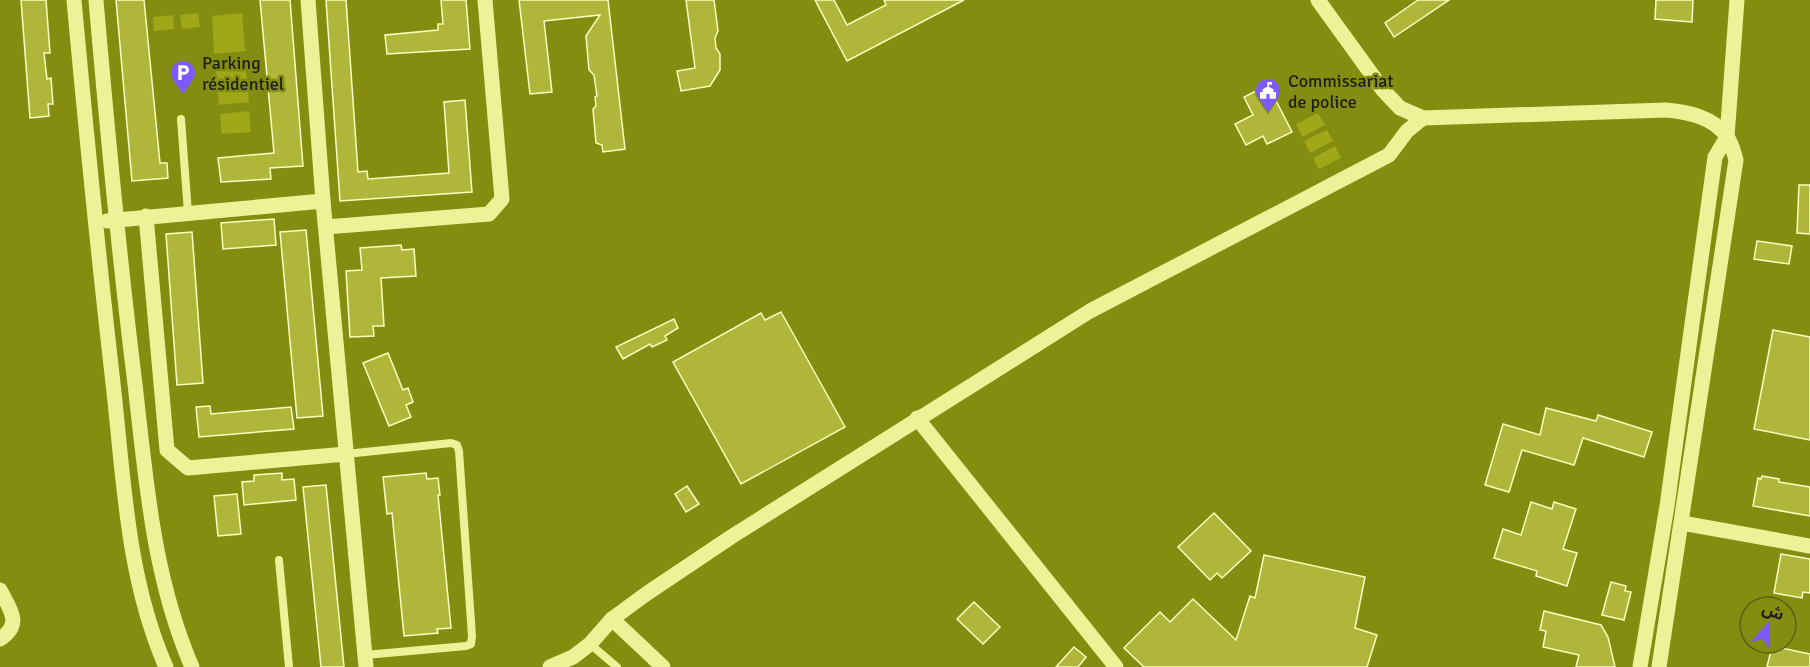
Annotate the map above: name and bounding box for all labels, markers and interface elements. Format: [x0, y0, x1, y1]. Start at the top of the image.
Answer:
place label: Parking résidentiel [202, 52, 284, 95]
parking icon: Parking résidentiel [168, 58, 198, 96]
place label: Commissariat de police [1288, 70, 1394, 113]
public building icon: Commissariat de police [1253, 76, 1283, 114]
north arrow [1738, 595, 1798, 655]
text: ش [1759, 599, 1787, 625]

